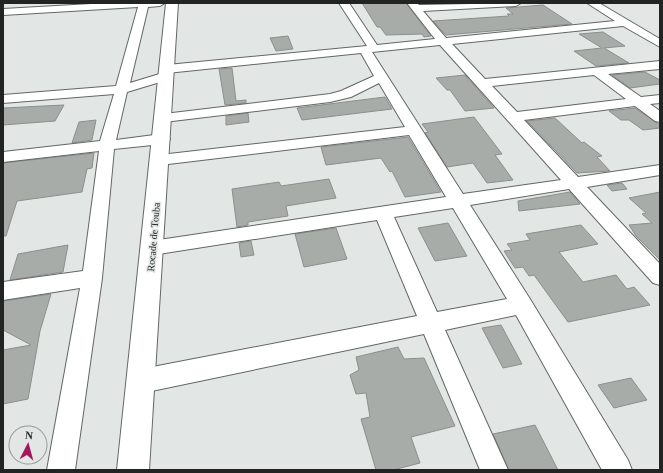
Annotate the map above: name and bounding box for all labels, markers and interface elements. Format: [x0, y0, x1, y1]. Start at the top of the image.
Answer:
street label: Rocade de Touba [145, 202, 162, 272]
north arrow [8, 425, 48, 465]
text: N [24, 429, 34, 441]

